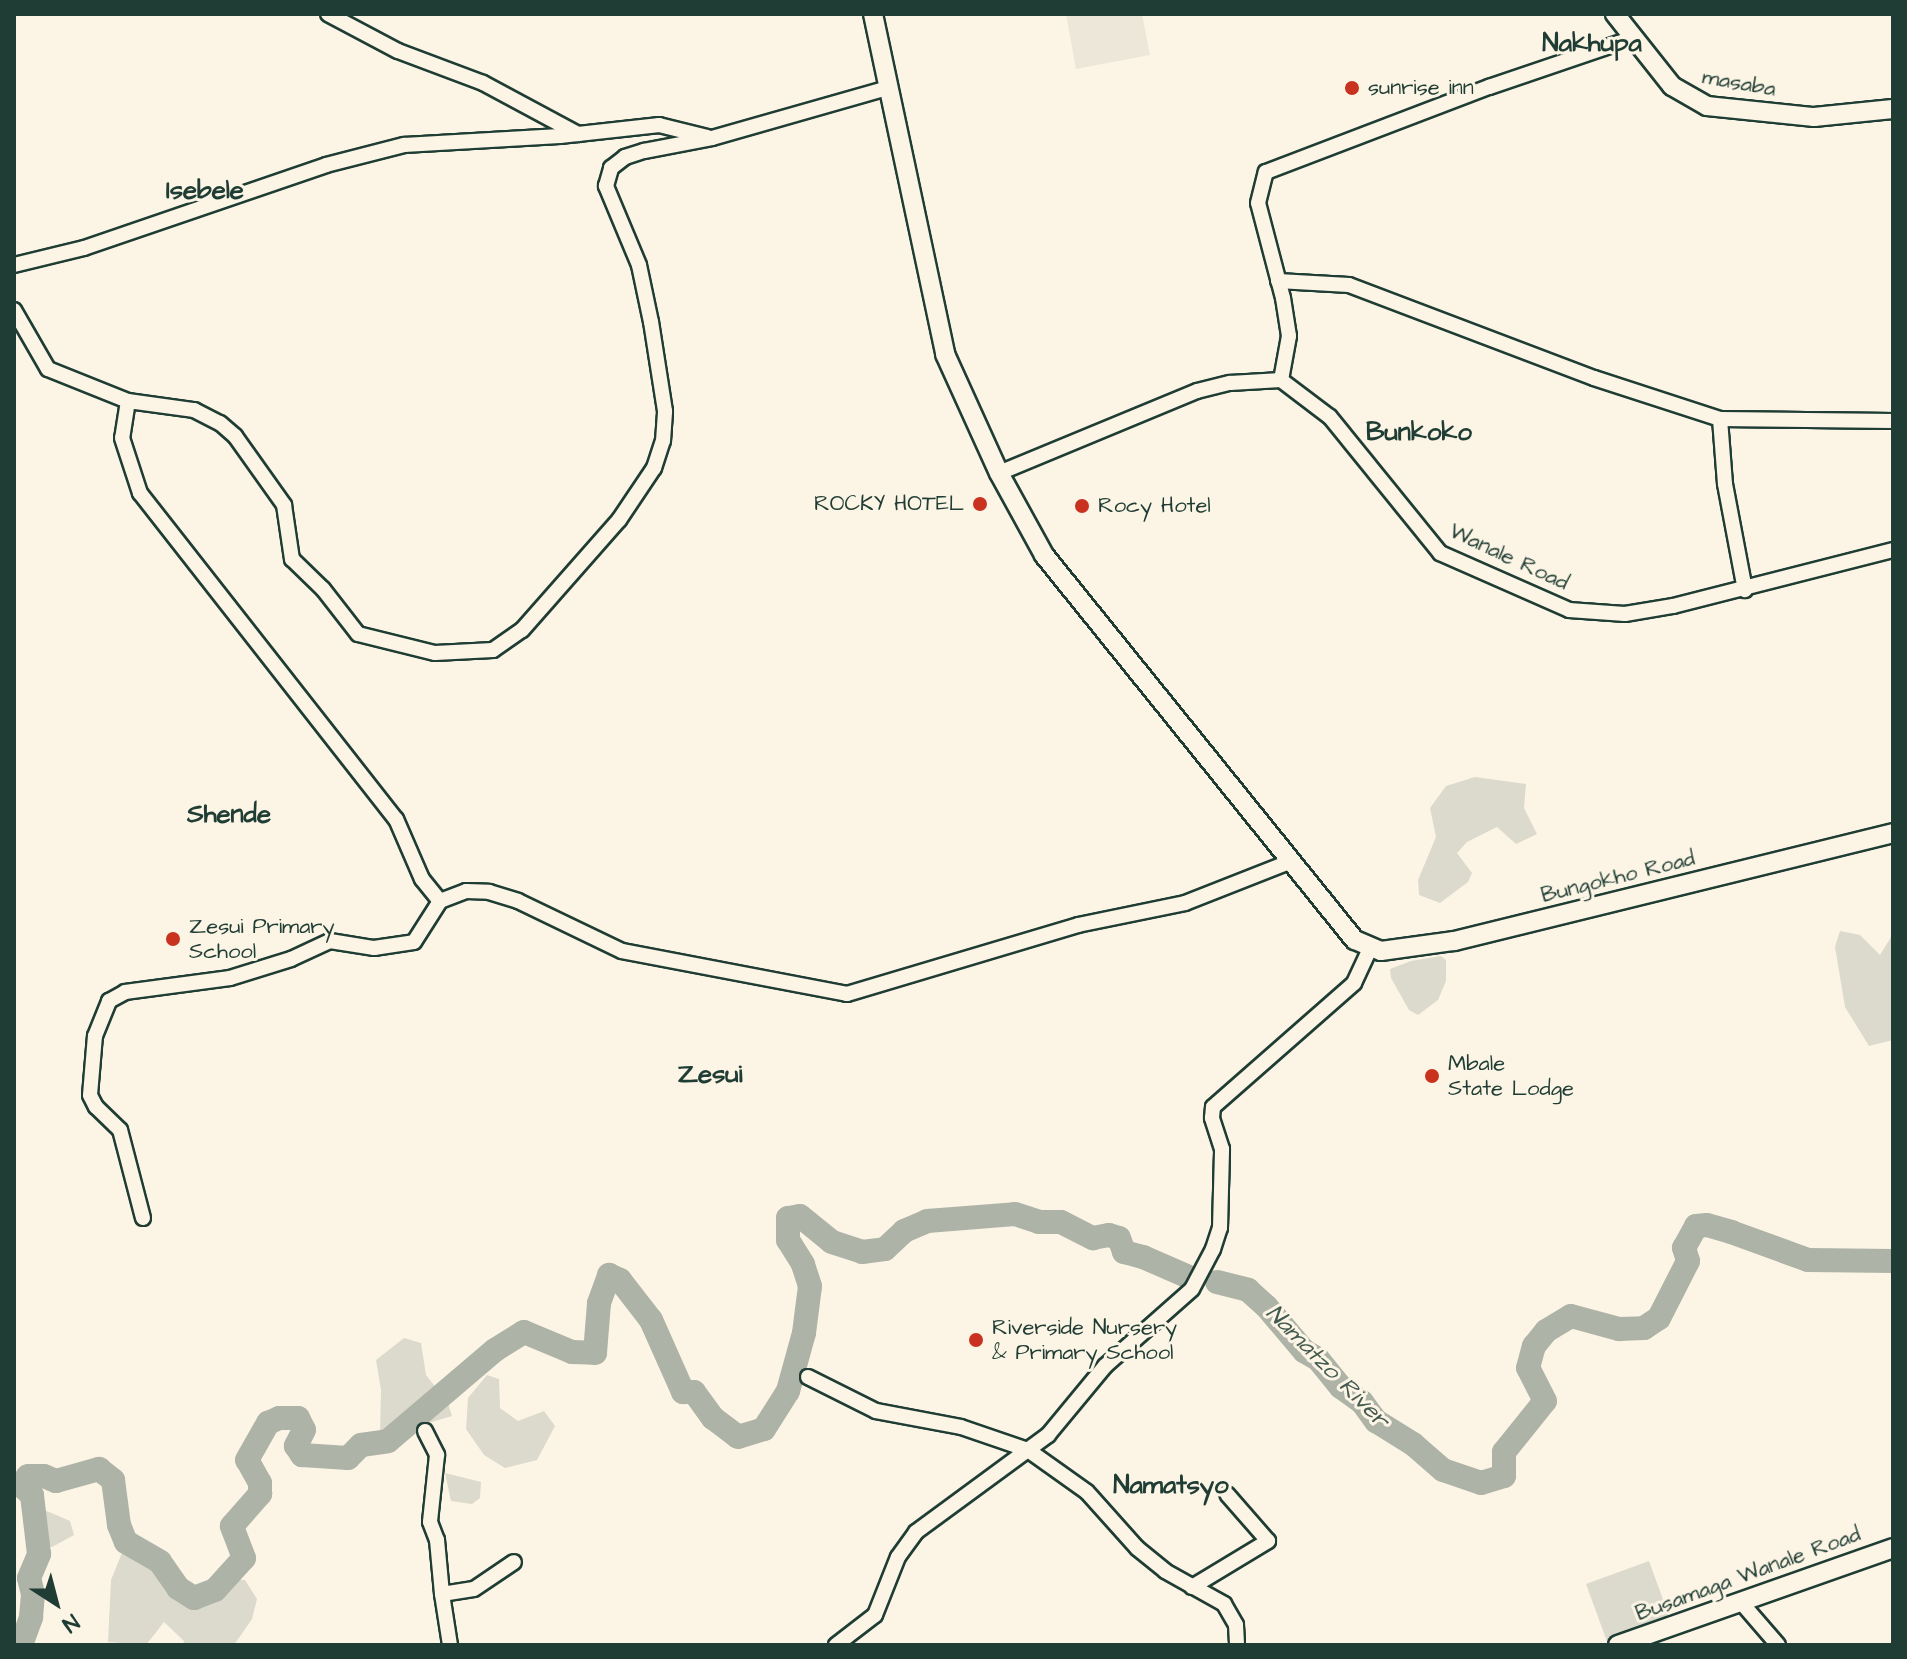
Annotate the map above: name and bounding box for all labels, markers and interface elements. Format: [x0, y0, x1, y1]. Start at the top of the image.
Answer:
district label: Nakhupa [1542, 28, 1642, 60]
street label: masaba [1700, 64, 1778, 102]
place label: sunrise inn [1368, 75, 1474, 101]
marker: sunrise inn [1343, 79, 1361, 97]
district label: Isebele [166, 175, 244, 207]
district label: Bunkoko [1366, 417, 1472, 449]
place label: ROCKY HOTEL [814, 491, 964, 517]
place label: Rocy Hotel [1098, 493, 1211, 519]
marker: ROCKY HOTEL [971, 495, 989, 513]
marker: Rocy Hotel [1073, 497, 1091, 515]
street label: Wanale Road [1445, 518, 1573, 596]
district label: Shende [187, 799, 271, 831]
street label: Bungokho Road [1538, 845, 1698, 909]
place label: Zesui Primary School [189, 913, 335, 964]
marker: Zesui Primary School [164, 930, 182, 948]
place label: Mbale State Lodge [1448, 1050, 1574, 1102]
district label: Zesui [678, 1059, 742, 1091]
marker: Mbale State Lodge [1423, 1067, 1441, 1085]
water label: Namatzo River [1259, 1299, 1395, 1435]
place label: Riverside Nursery & Primary School [992, 1314, 1177, 1366]
marker: Riverside Nursery & Primary School [967, 1331, 985, 1349]
district label: Namatsyo [1113, 1470, 1229, 1502]
street label: Busamaga Wanale Road [1632, 1521, 1864, 1627]
north arrow [16, 1563, 96, 1643]
text: N [56, 1606, 85, 1639]

